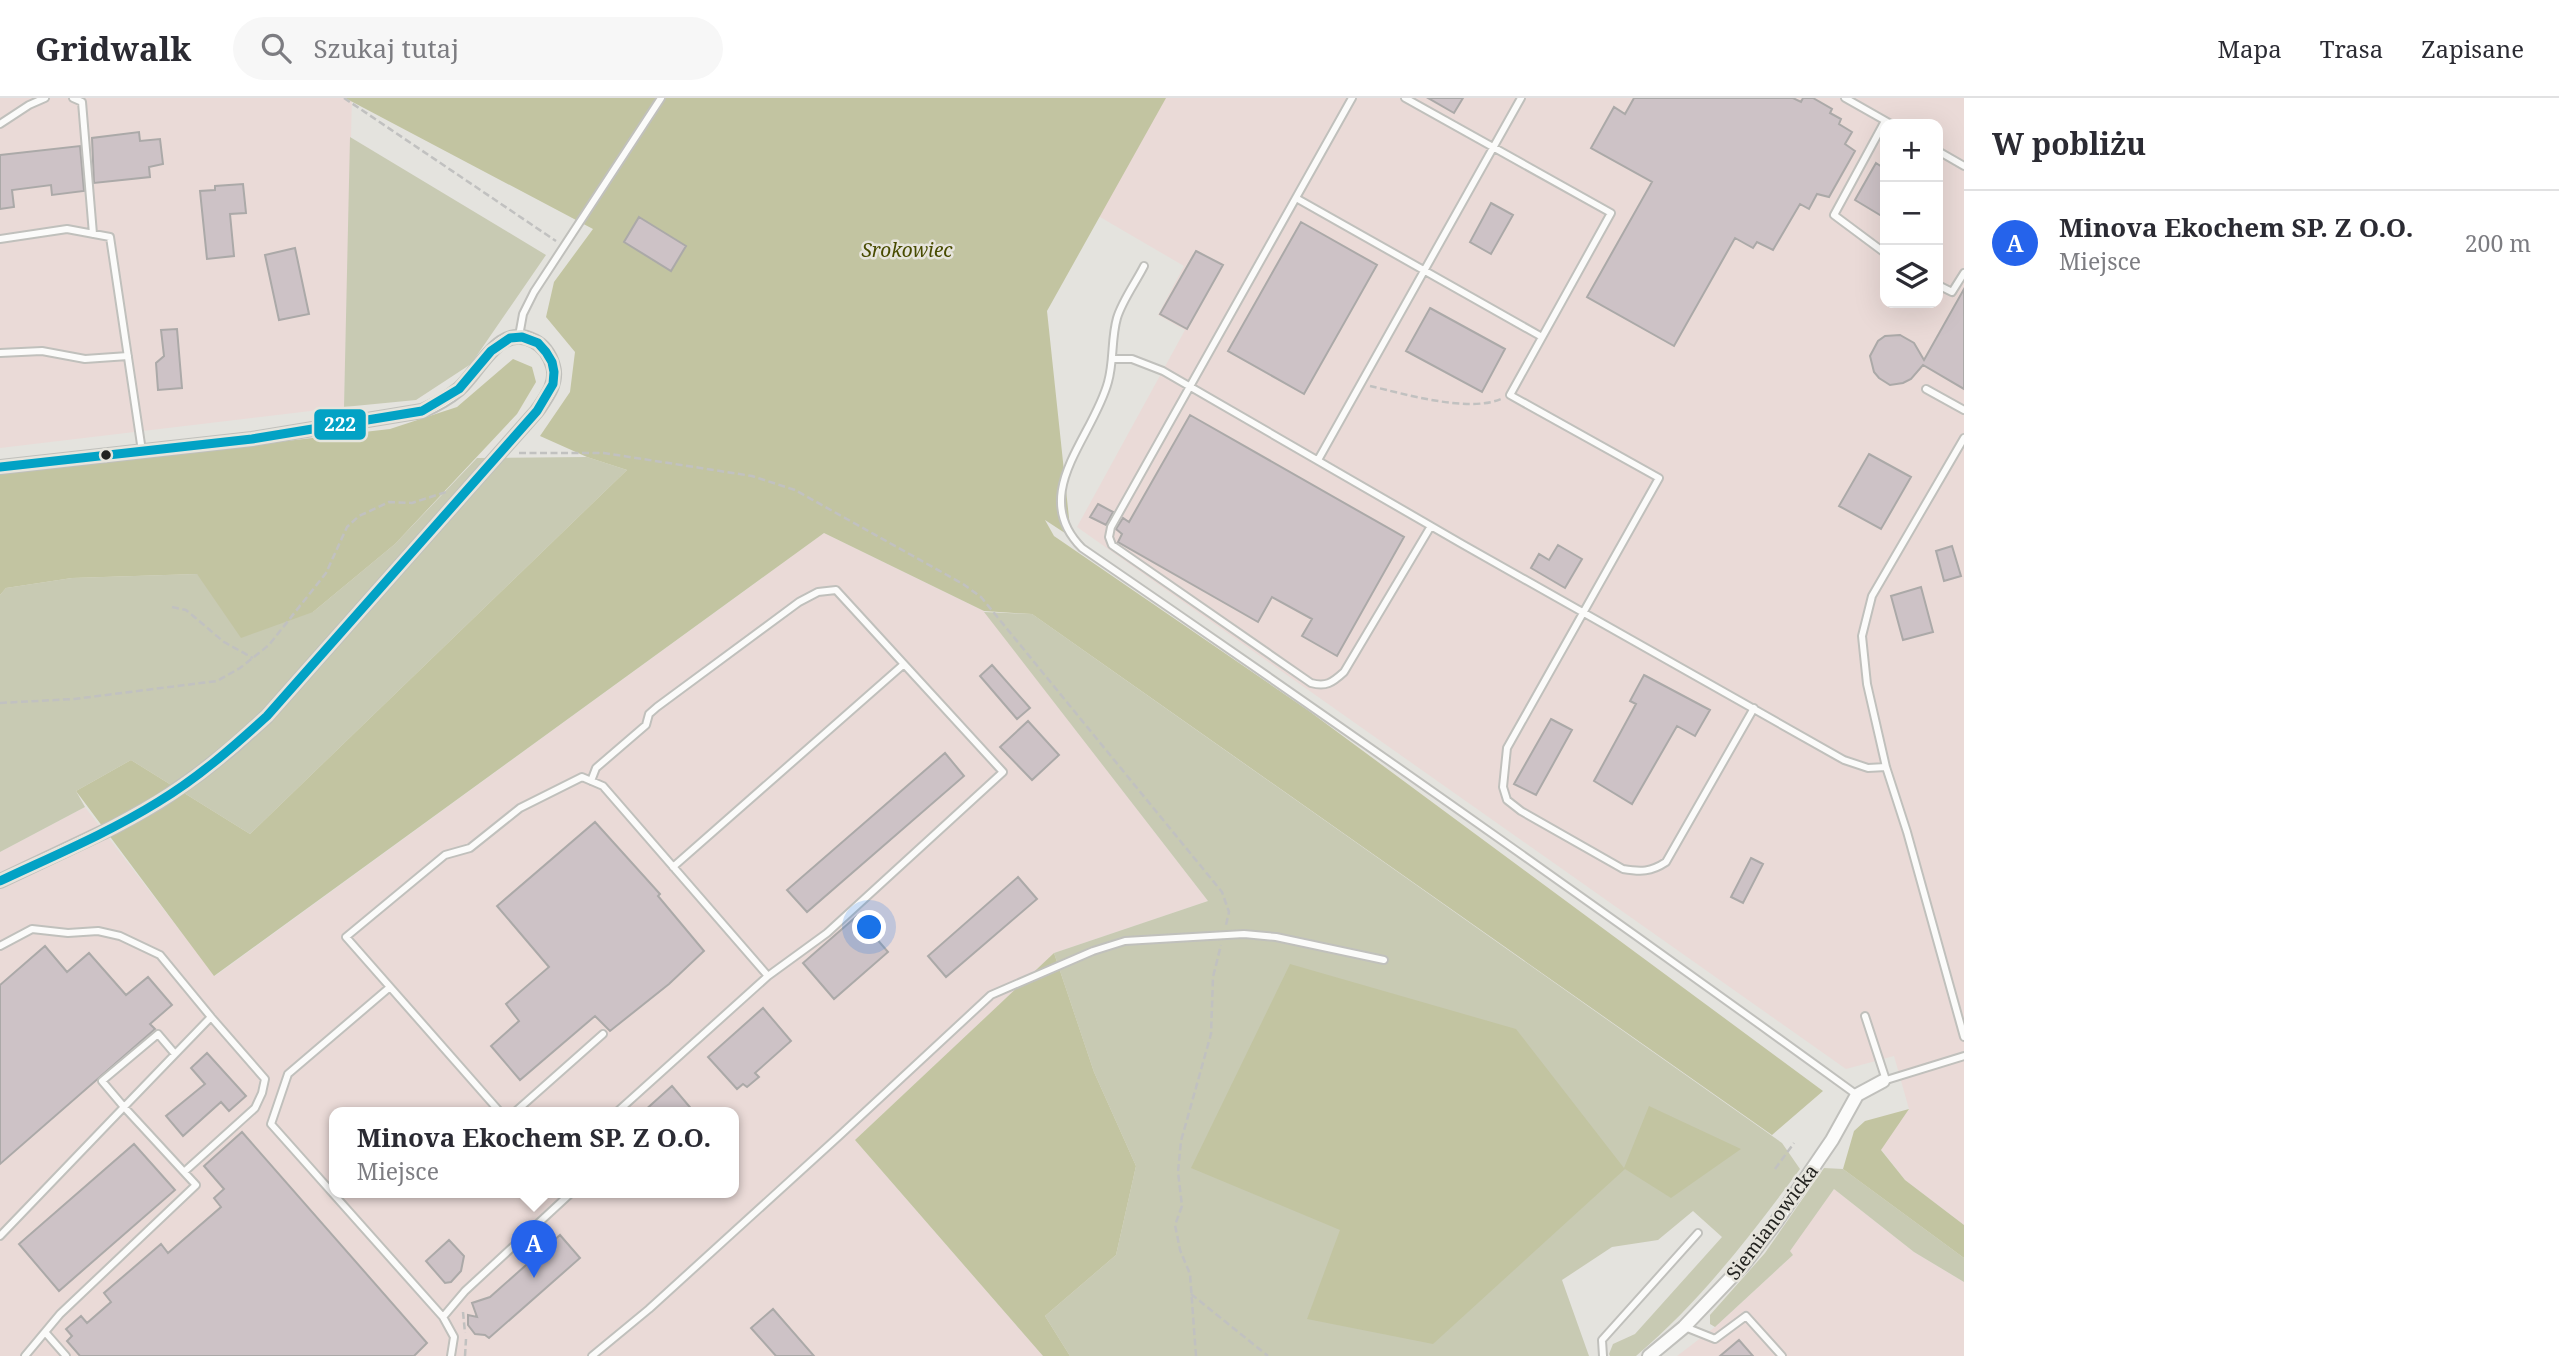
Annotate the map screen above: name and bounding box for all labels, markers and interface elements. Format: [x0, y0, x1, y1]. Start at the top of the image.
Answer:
search box [233, 17, 723, 80]
text: Gridwalk [35, 26, 191, 71]
icon: search [257, 29, 295, 67]
text: Szukaj tutaj [313, 30, 459, 66]
text: Mapa [2218, 32, 2282, 65]
text: Trasa [2320, 32, 2383, 65]
text: Zapisane [2421, 32, 2524, 65]
map controls [1880, 119, 1943, 308]
button: + [1880, 119, 1943, 182]
text: W pobliżu [1992, 123, 2146, 164]
button: − [1880, 182, 1943, 245]
text: Minova Ekochem SP. Z O.O. [2059, 209, 2413, 245]
text: A [2006, 227, 2024, 259]
text: 200 m [2465, 227, 2531, 259]
park label: Srokowiec [861, 237, 953, 263]
button: layers [1880, 245, 1943, 308]
text: Miejsce [2059, 245, 2141, 277]
line badge: 222 [313, 408, 367, 441]
text: 222 [324, 411, 356, 437]
unlabelled marker [99, 448, 113, 462]
your location [852, 910, 886, 944]
popup [329, 1107, 739, 1198]
text: Minova Ekochem SP. Z O.O. [357, 1119, 711, 1155]
text: Miejsce [357, 1155, 439, 1187]
street label: Siemianowicka [1720, 1159, 1824, 1285]
pin: A [511, 1220, 557, 1278]

